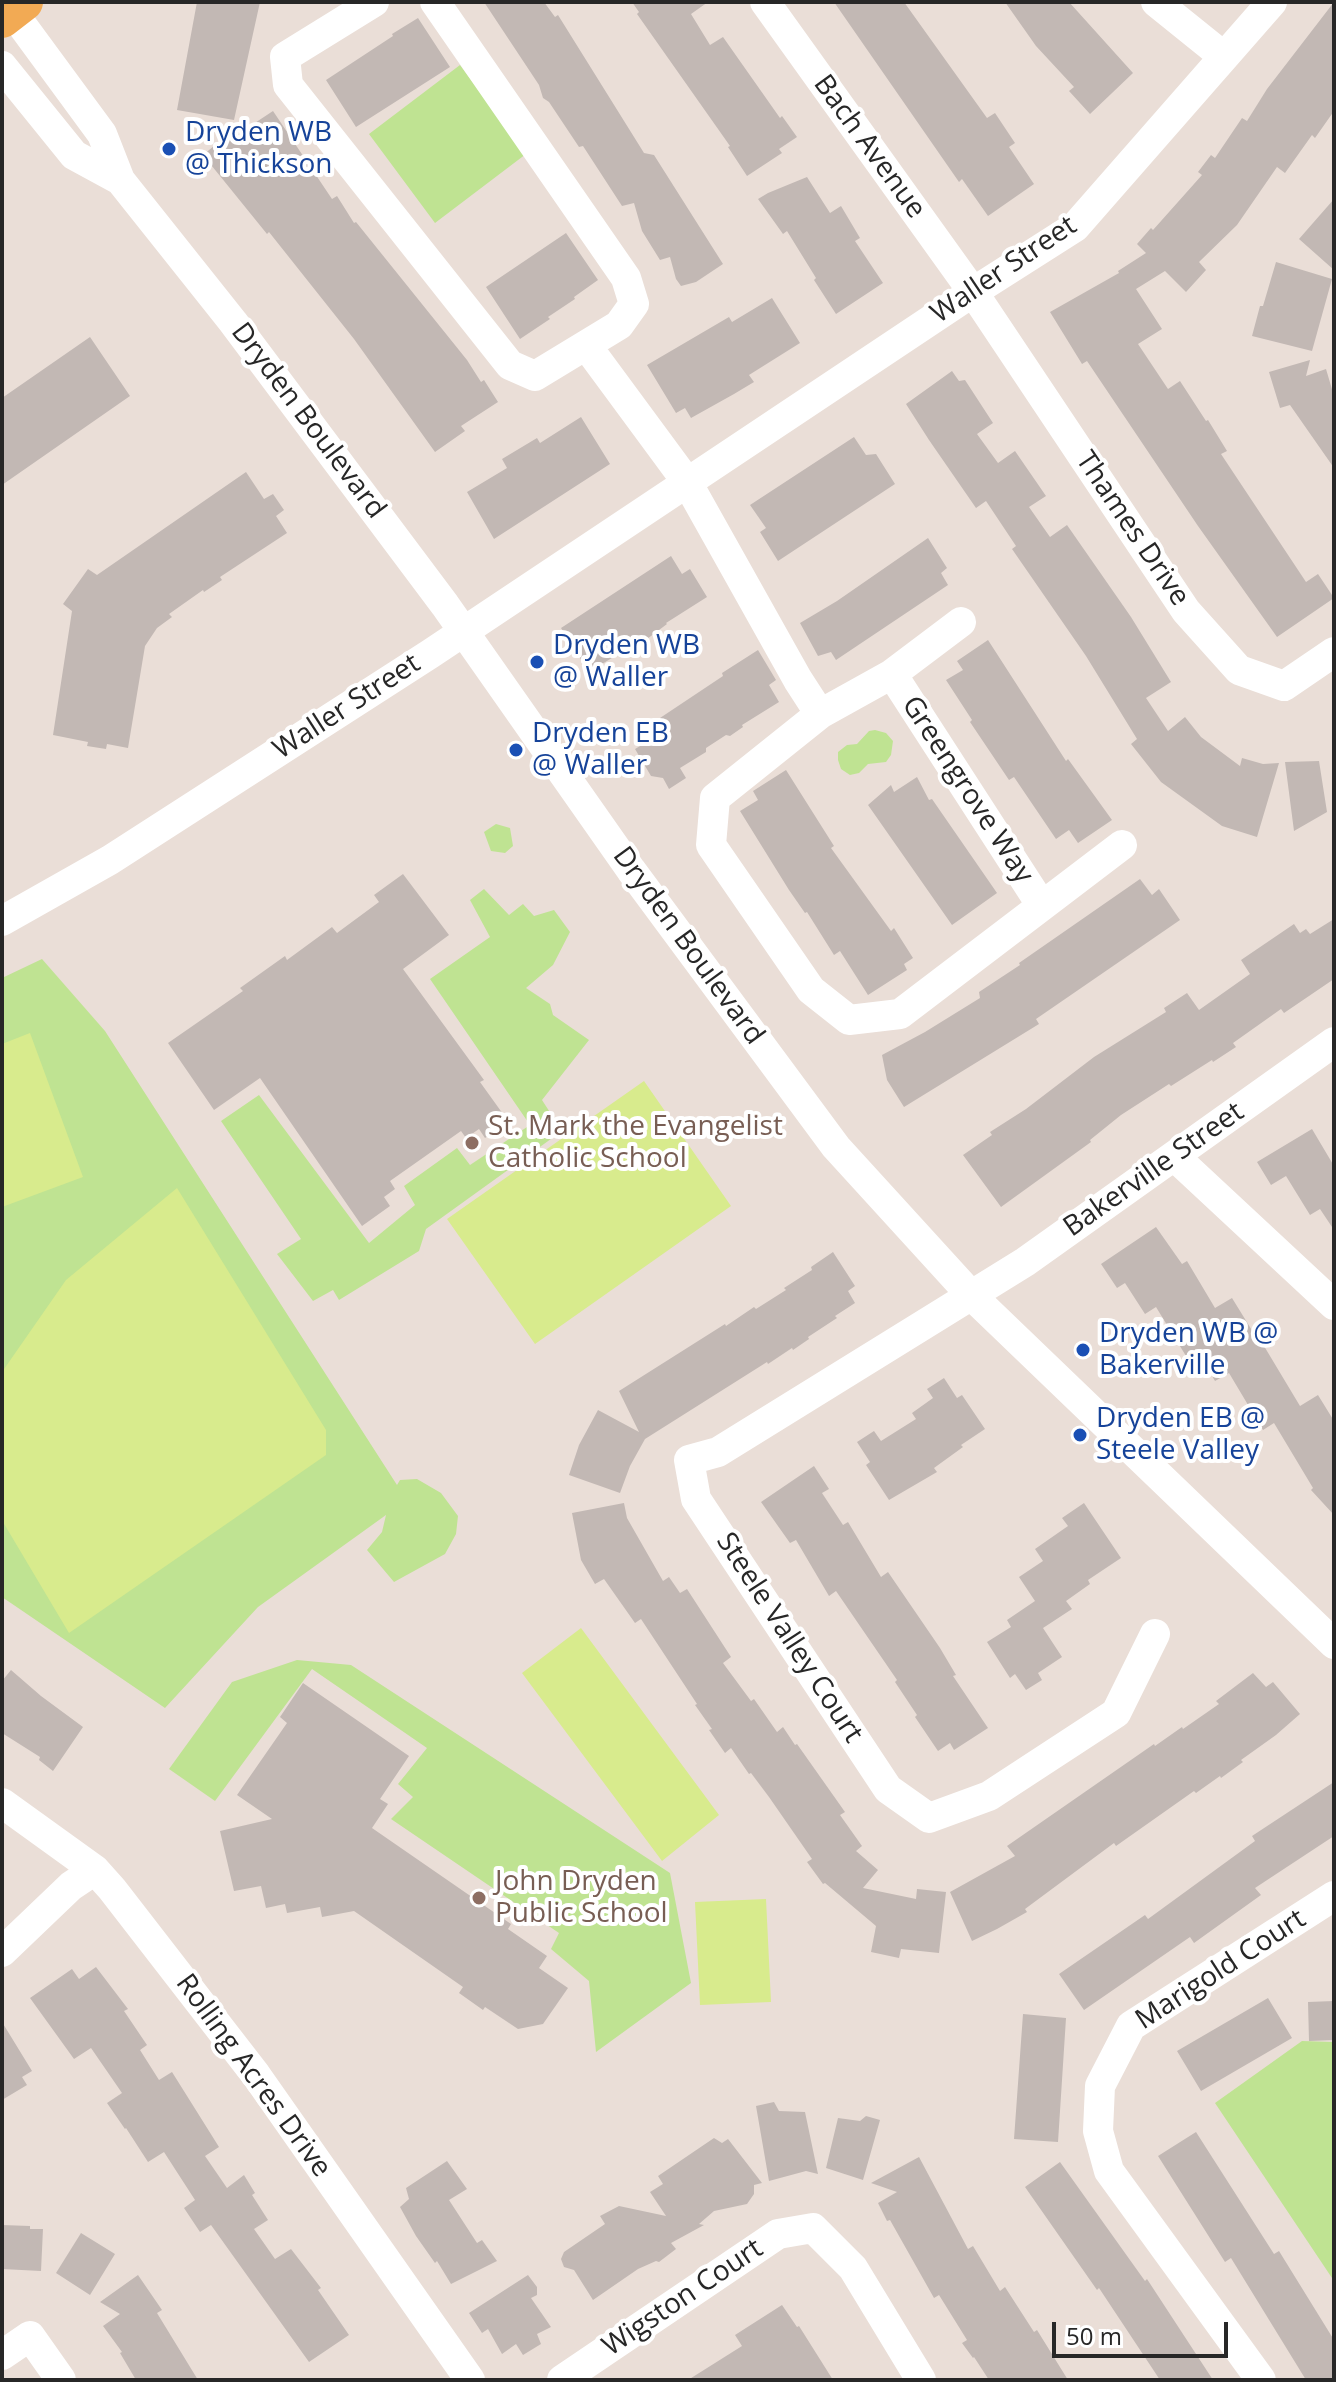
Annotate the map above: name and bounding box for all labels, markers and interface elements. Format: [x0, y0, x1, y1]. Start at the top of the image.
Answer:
street label: Bach Avenue [806, 69, 932, 225]
place label: Dryden WB @ Thickson [185, 116, 333, 182]
marker: Dryden WB @ Thickson [160, 140, 178, 158]
street label: Waller Street [925, 209, 1083, 331]
street label: Dryden Boulevard [224, 317, 392, 525]
street label: Thames Drive [1068, 445, 1196, 613]
place label: Dryden WB @ Waller [553, 629, 700, 695]
street label: Waller Street [267, 647, 427, 767]
marker: Dryden WB @ Waller [528, 653, 546, 671]
street label: Greengrove Way [894, 690, 1040, 890]
place label: Dryden EB @ Waller [532, 717, 669, 783]
marker: Dryden EB @ Waller [507, 741, 525, 759]
street label: Dryden Boulevard [605, 841, 771, 1051]
street label: Bakerville Street [1058, 1095, 1250, 1245]
place label: St. Mark the Evangelist Catholic School [488, 1110, 783, 1176]
marker: St. Mark the Evangelist Catholic School [463, 1134, 481, 1152]
place label: Dryden WB @ Bakerville [1099, 1317, 1278, 1383]
marker: Dryden WB @ Bakerville [1074, 1341, 1092, 1359]
place label: Dryden EB @ Steele Valley [1096, 1402, 1265, 1468]
marker: Dryden EB @ Steele Valley [1071, 1426, 1089, 1444]
street label: Steele Valley Court [709, 1527, 869, 1749]
place label: John Dryden Public School [495, 1865, 668, 1931]
marker: John Dryden Public School [470, 1889, 488, 1907]
street label: Marigold Court [1130, 1903, 1312, 2037]
street label: Rolling Acres Drive [168, 1968, 338, 2184]
street label: Wigston Court [597, 2232, 769, 2364]
scale bar [1056, 2306, 1232, 2356]
text: 50 m [1066, 2319, 1122, 2352]

